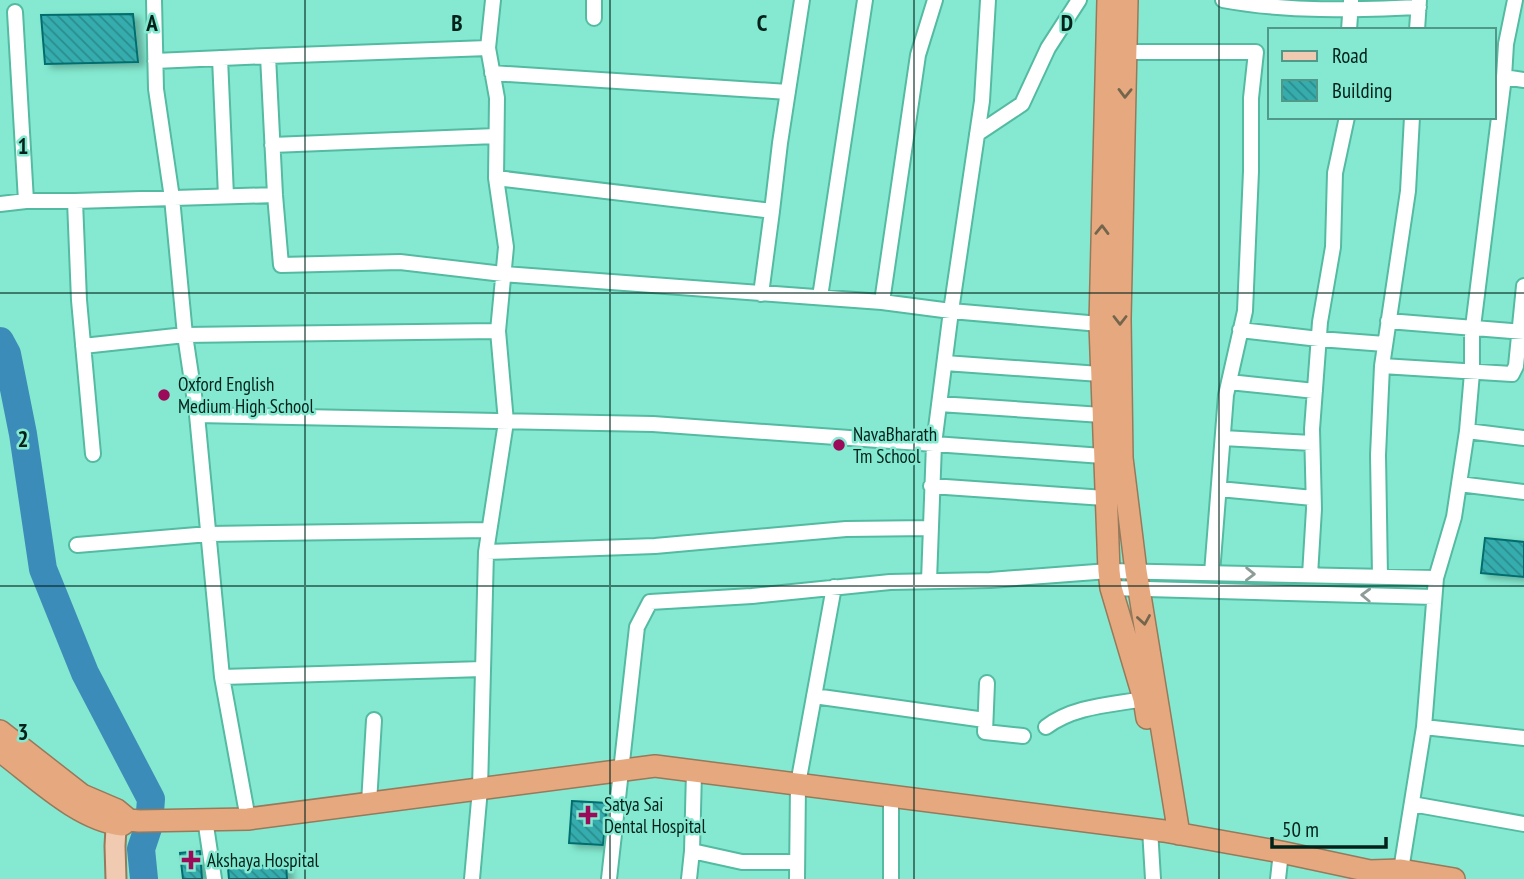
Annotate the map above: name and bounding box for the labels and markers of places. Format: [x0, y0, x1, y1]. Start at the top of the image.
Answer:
place label: Oxford English Medium High School [178, 372, 315, 418]
marker: Oxford English Medium High School [156, 387, 172, 403]
place label: NavaBharath Tm School [853, 422, 937, 468]
marker: NavaBharath Tm School [831, 437, 847, 453]
place label: Satya Sai Dental Hospital [604, 792, 706, 838]
marker: Satya Sai Dental Hospital [578, 805, 598, 825]
place label: Akshaya Hospital [207, 848, 320, 872]
marker: Akshaya Hospital [181, 850, 201, 870]

